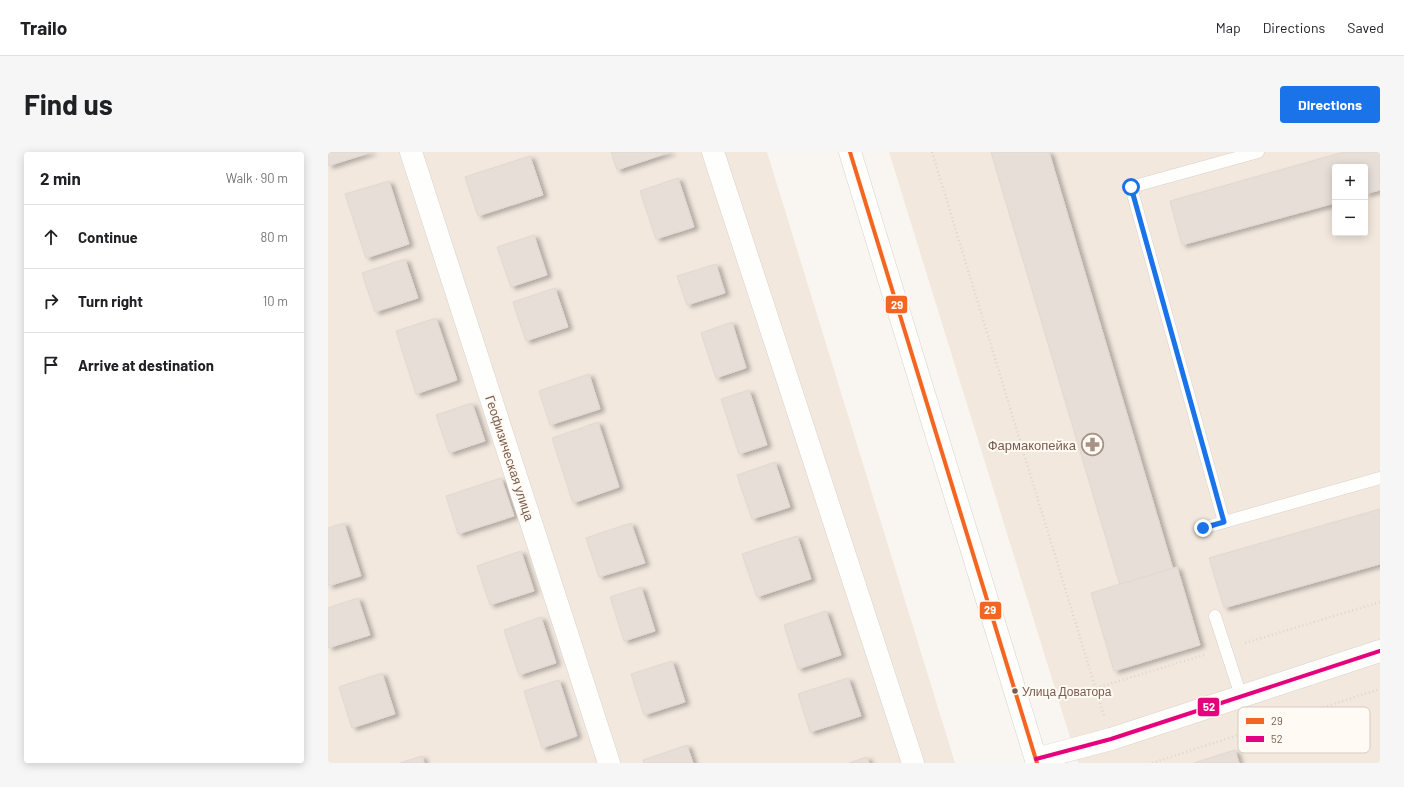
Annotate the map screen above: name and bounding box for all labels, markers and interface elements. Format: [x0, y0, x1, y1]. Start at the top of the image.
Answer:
text: Trailo [20, 16, 67, 39]
text: Map [1216, 19, 1241, 36]
text: Directions [1263, 19, 1325, 36]
text: Saved [1347, 19, 1384, 36]
button: Directions [1280, 86, 1380, 123]
text: Find us [24, 87, 113, 121]
map controls [1332, 164, 1368, 236]
button: + [1332, 164, 1368, 200]
text: 2 min [40, 168, 81, 188]
text: Walk · 90 m [226, 170, 288, 186]
route start [1122, 178, 1140, 196]
button: − [1332, 200, 1368, 236]
icon: ahead [40, 226, 62, 248]
text: Continue [78, 228, 138, 246]
text: 80 m [261, 229, 288, 245]
icon: right [40, 290, 62, 312]
text: Turn right [78, 292, 143, 310]
text: 10 m [263, 293, 288, 309]
line badge: 29 [885, 295, 908, 314]
text: 29 [891, 298, 903, 311]
icon: arrive [40, 354, 62, 376]
text: Arrive at destination [78, 356, 214, 374]
street label: Геофизическая улица [482, 393, 538, 523]
pharmacy icon: Фармакопейка [1079, 432, 1105, 458]
place label: Фармакопейка [988, 437, 1077, 453]
route end [1194, 519, 1212, 537]
line badge: 29 [979, 601, 1002, 620]
text: 29 [984, 603, 996, 616]
place label: Улица Доватора [1022, 684, 1112, 699]
marker: Улица Доватора [1010, 686, 1020, 696]
line badge: 52 [1197, 697, 1220, 717]
text: 52 [1203, 700, 1215, 713]
legend [1238, 707, 1370, 753]
text: 29 [1271, 714, 1283, 727]
text: 52 [1271, 732, 1283, 745]

